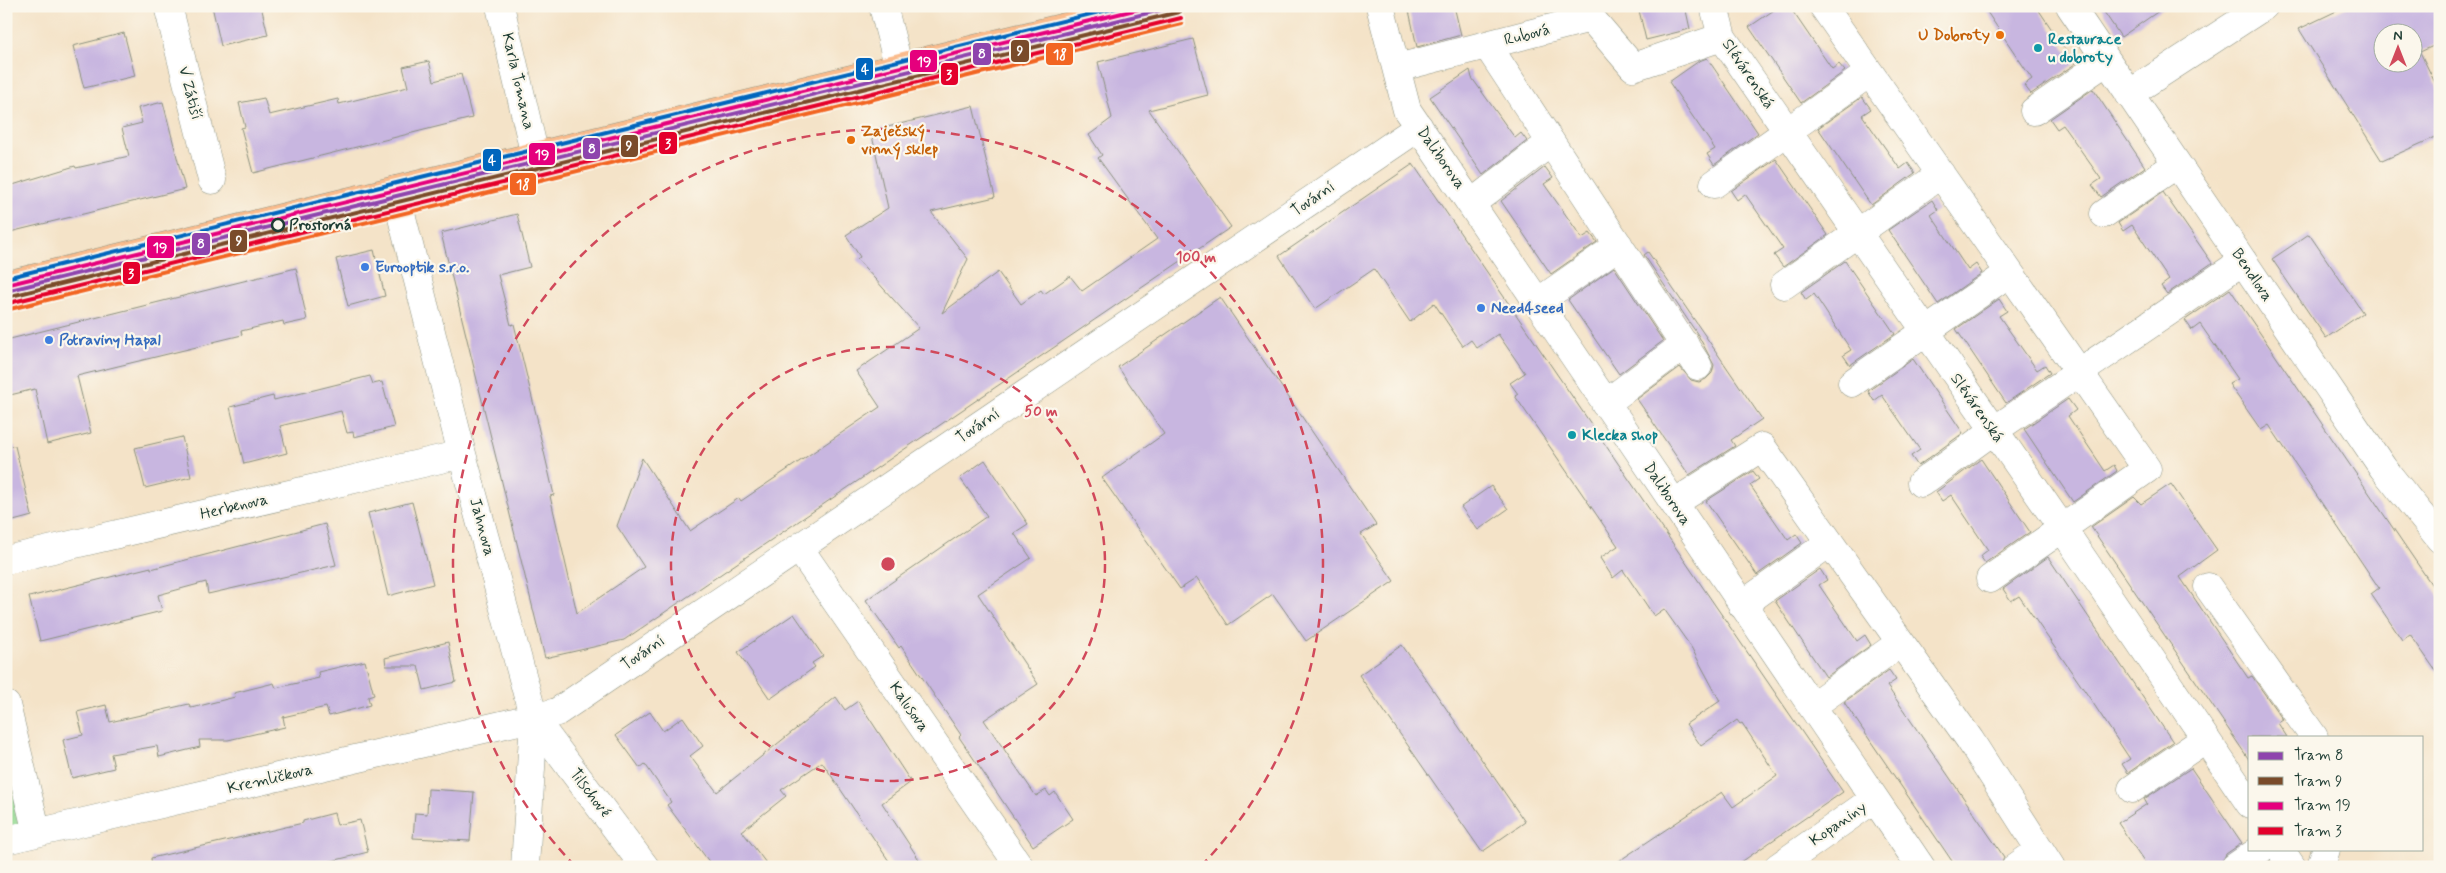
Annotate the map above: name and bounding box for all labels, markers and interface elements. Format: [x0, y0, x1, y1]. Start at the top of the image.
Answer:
street label: Rubová [1502, 19, 1552, 51]
north arrow [2374, 22, 2424, 72]
place label: U Dobroty [1918, 25, 1990, 46]
text: N [2393, 27, 2403, 45]
marker: U Dobroty [1994, 29, 2006, 41]
place label: Restaurace u dobroty [2048, 29, 2121, 68]
street label: Karla Tomana [497, 31, 539, 132]
street label: Slévárenská [1717, 35, 1779, 113]
line badge: 9 [1010, 39, 1030, 63]
line badge: 8 [972, 42, 992, 66]
text: 9 [1017, 42, 1024, 60]
line badge: 18 [1045, 42, 1074, 66]
marker: Restaurace u dobroty [2032, 42, 2044, 54]
text: 8 [978, 45, 986, 63]
text: 18 [1053, 46, 1067, 64]
line badge: 19 [909, 49, 938, 73]
text: 19 [917, 53, 931, 71]
line badge: 4 [855, 57, 874, 81]
text: 4 [861, 61, 870, 79]
line badge: 3 [940, 62, 959, 86]
street label: V Zátiší [173, 64, 207, 122]
text: 3 [946, 66, 953, 84]
place label: Zaječský vinný sklep [861, 121, 939, 160]
street label: Daliborova [1412, 123, 1470, 193]
line badge: 3 [658, 131, 678, 155]
line badge: 9 [620, 134, 639, 158]
marker: Zaječský vinný sklep [845, 134, 857, 146]
text: 3 [665, 135, 672, 153]
line badge: 8 [582, 137, 601, 160]
text: 9 [626, 137, 633, 155]
text: 8 [588, 140, 596, 158]
line badge: 19 [528, 142, 556, 166]
text: 19 [535, 146, 549, 164]
line badge: 4 [482, 148, 502, 172]
text: 4 [488, 152, 497, 170]
line badge: 18 [509, 172, 537, 196]
text: 18 [516, 176, 530, 194]
street label: Tovární [1287, 177, 1339, 221]
place label: Prostorná [289, 215, 352, 236]
marker: Prostorná [271, 218, 285, 232]
line badge: 9 [229, 229, 248, 253]
line badge: 8 [191, 232, 211, 256]
text: 9 [236, 232, 243, 250]
line badge: 19 [146, 235, 175, 259]
text: 8 [197, 235, 205, 253]
text: 19 [153, 239, 167, 257]
street label: Bendlova [2227, 244, 2277, 306]
text: 100 m [1176, 248, 1216, 268]
place label: Eurooptik s.r.o. [375, 257, 469, 278]
line badge: 3 [122, 261, 141, 285]
marker: Eurooptik s.r.o. [359, 261, 371, 273]
text: 3 [128, 265, 135, 283]
place label: Need4seed [1491, 298, 1564, 319]
marker: Need4seed [1475, 302, 1487, 314]
place label: Potraviny Hapal [59, 330, 161, 351]
marker: Potraviny Hapal [43, 334, 55, 346]
street label: Slévárenská [1945, 369, 2009, 447]
text: 50 m [1024, 402, 1058, 422]
street label: Tovární [952, 404, 1004, 448]
place label: Klecka shop [1582, 425, 1658, 446]
marker: Klecka shop [1566, 429, 1578, 441]
street label: Daliborova [1638, 458, 1696, 530]
street label: Herbenova [198, 489, 270, 525]
street label: Jahnova [464, 496, 500, 558]
centre of rings [879, 555, 897, 573]
street label: Tovární [617, 631, 669, 675]
street label: Kalusova [884, 678, 934, 736]
legend [2248, 736, 2424, 850]
text: Tram 8 [2294, 746, 2343, 766]
street label: Kremličkova [225, 759, 315, 799]
street label: Tilschové [565, 764, 615, 822]
text: Tram 9 [2294, 772, 2342, 792]
text: Tram 19 [2294, 796, 2351, 816]
street label: Kopaniny [1805, 797, 1871, 851]
text: Tram 3 [2294, 822, 2342, 842]

